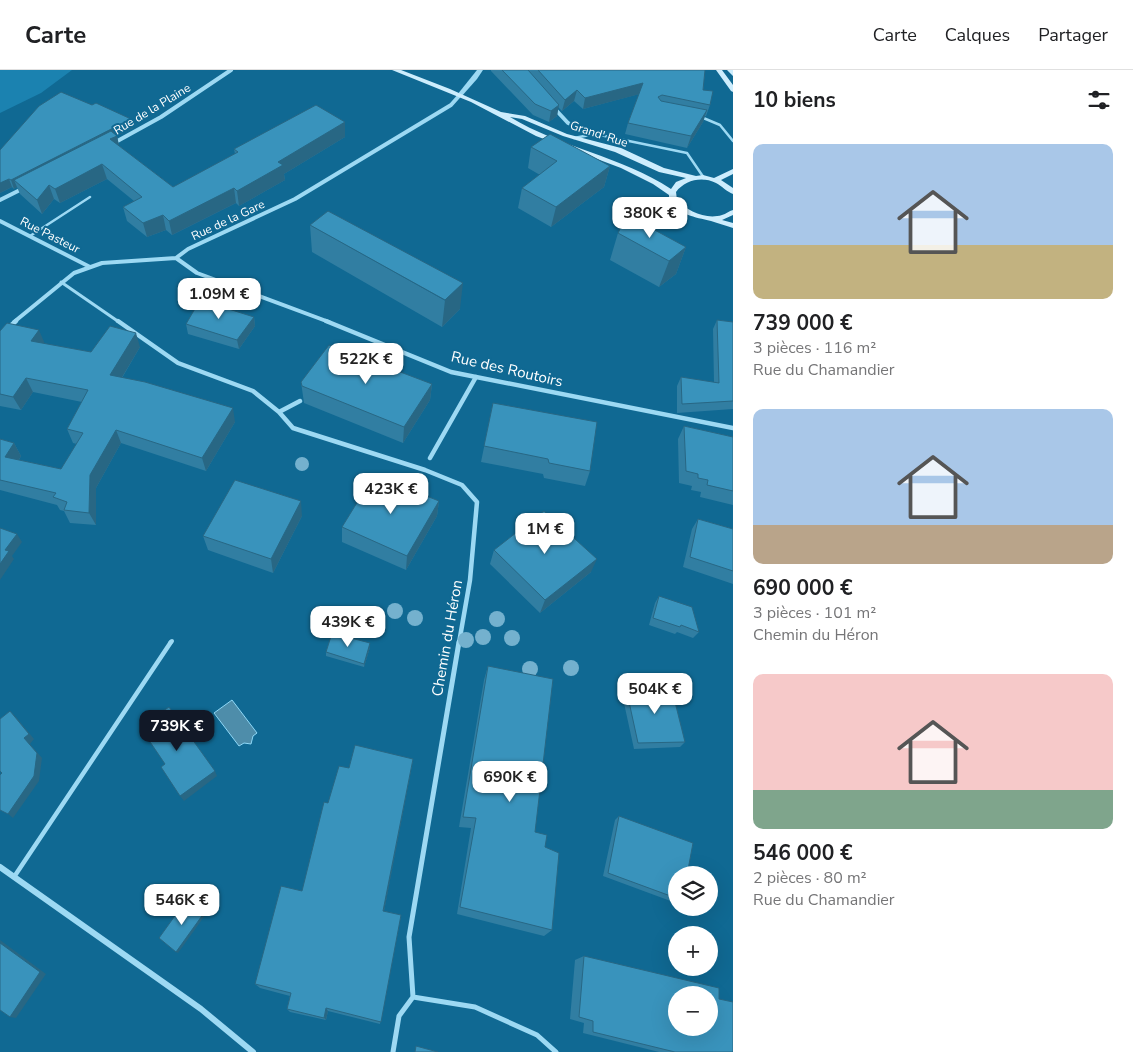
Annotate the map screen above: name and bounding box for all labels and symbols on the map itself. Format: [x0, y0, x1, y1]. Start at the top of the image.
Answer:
street label: Rue de la Plaine [111, 80, 193, 138]
street label: Grand' Rue [568, 117, 630, 151]
street label: Rue de la Gare [189, 196, 267, 244]
pin: 380K € [609, 196, 691, 239]
street label: Rue Pasteur [17, 213, 83, 257]
pin: 1.09M € [173, 278, 265, 320]
pin: 522K € [325, 342, 407, 385]
street label: Rue des Routoirs [449, 346, 565, 392]
pin: 423K € [350, 472, 432, 515]
pin: 1M € [515, 512, 575, 555]
street label: Chemin du Héron [427, 578, 467, 698]
pin: 439K € [307, 606, 389, 648]
pin: 504K € [614, 672, 696, 715]
pin: 739K € [136, 710, 218, 752]
pin: 690K € [469, 760, 551, 803]
pin: 546K € [141, 884, 223, 926]

